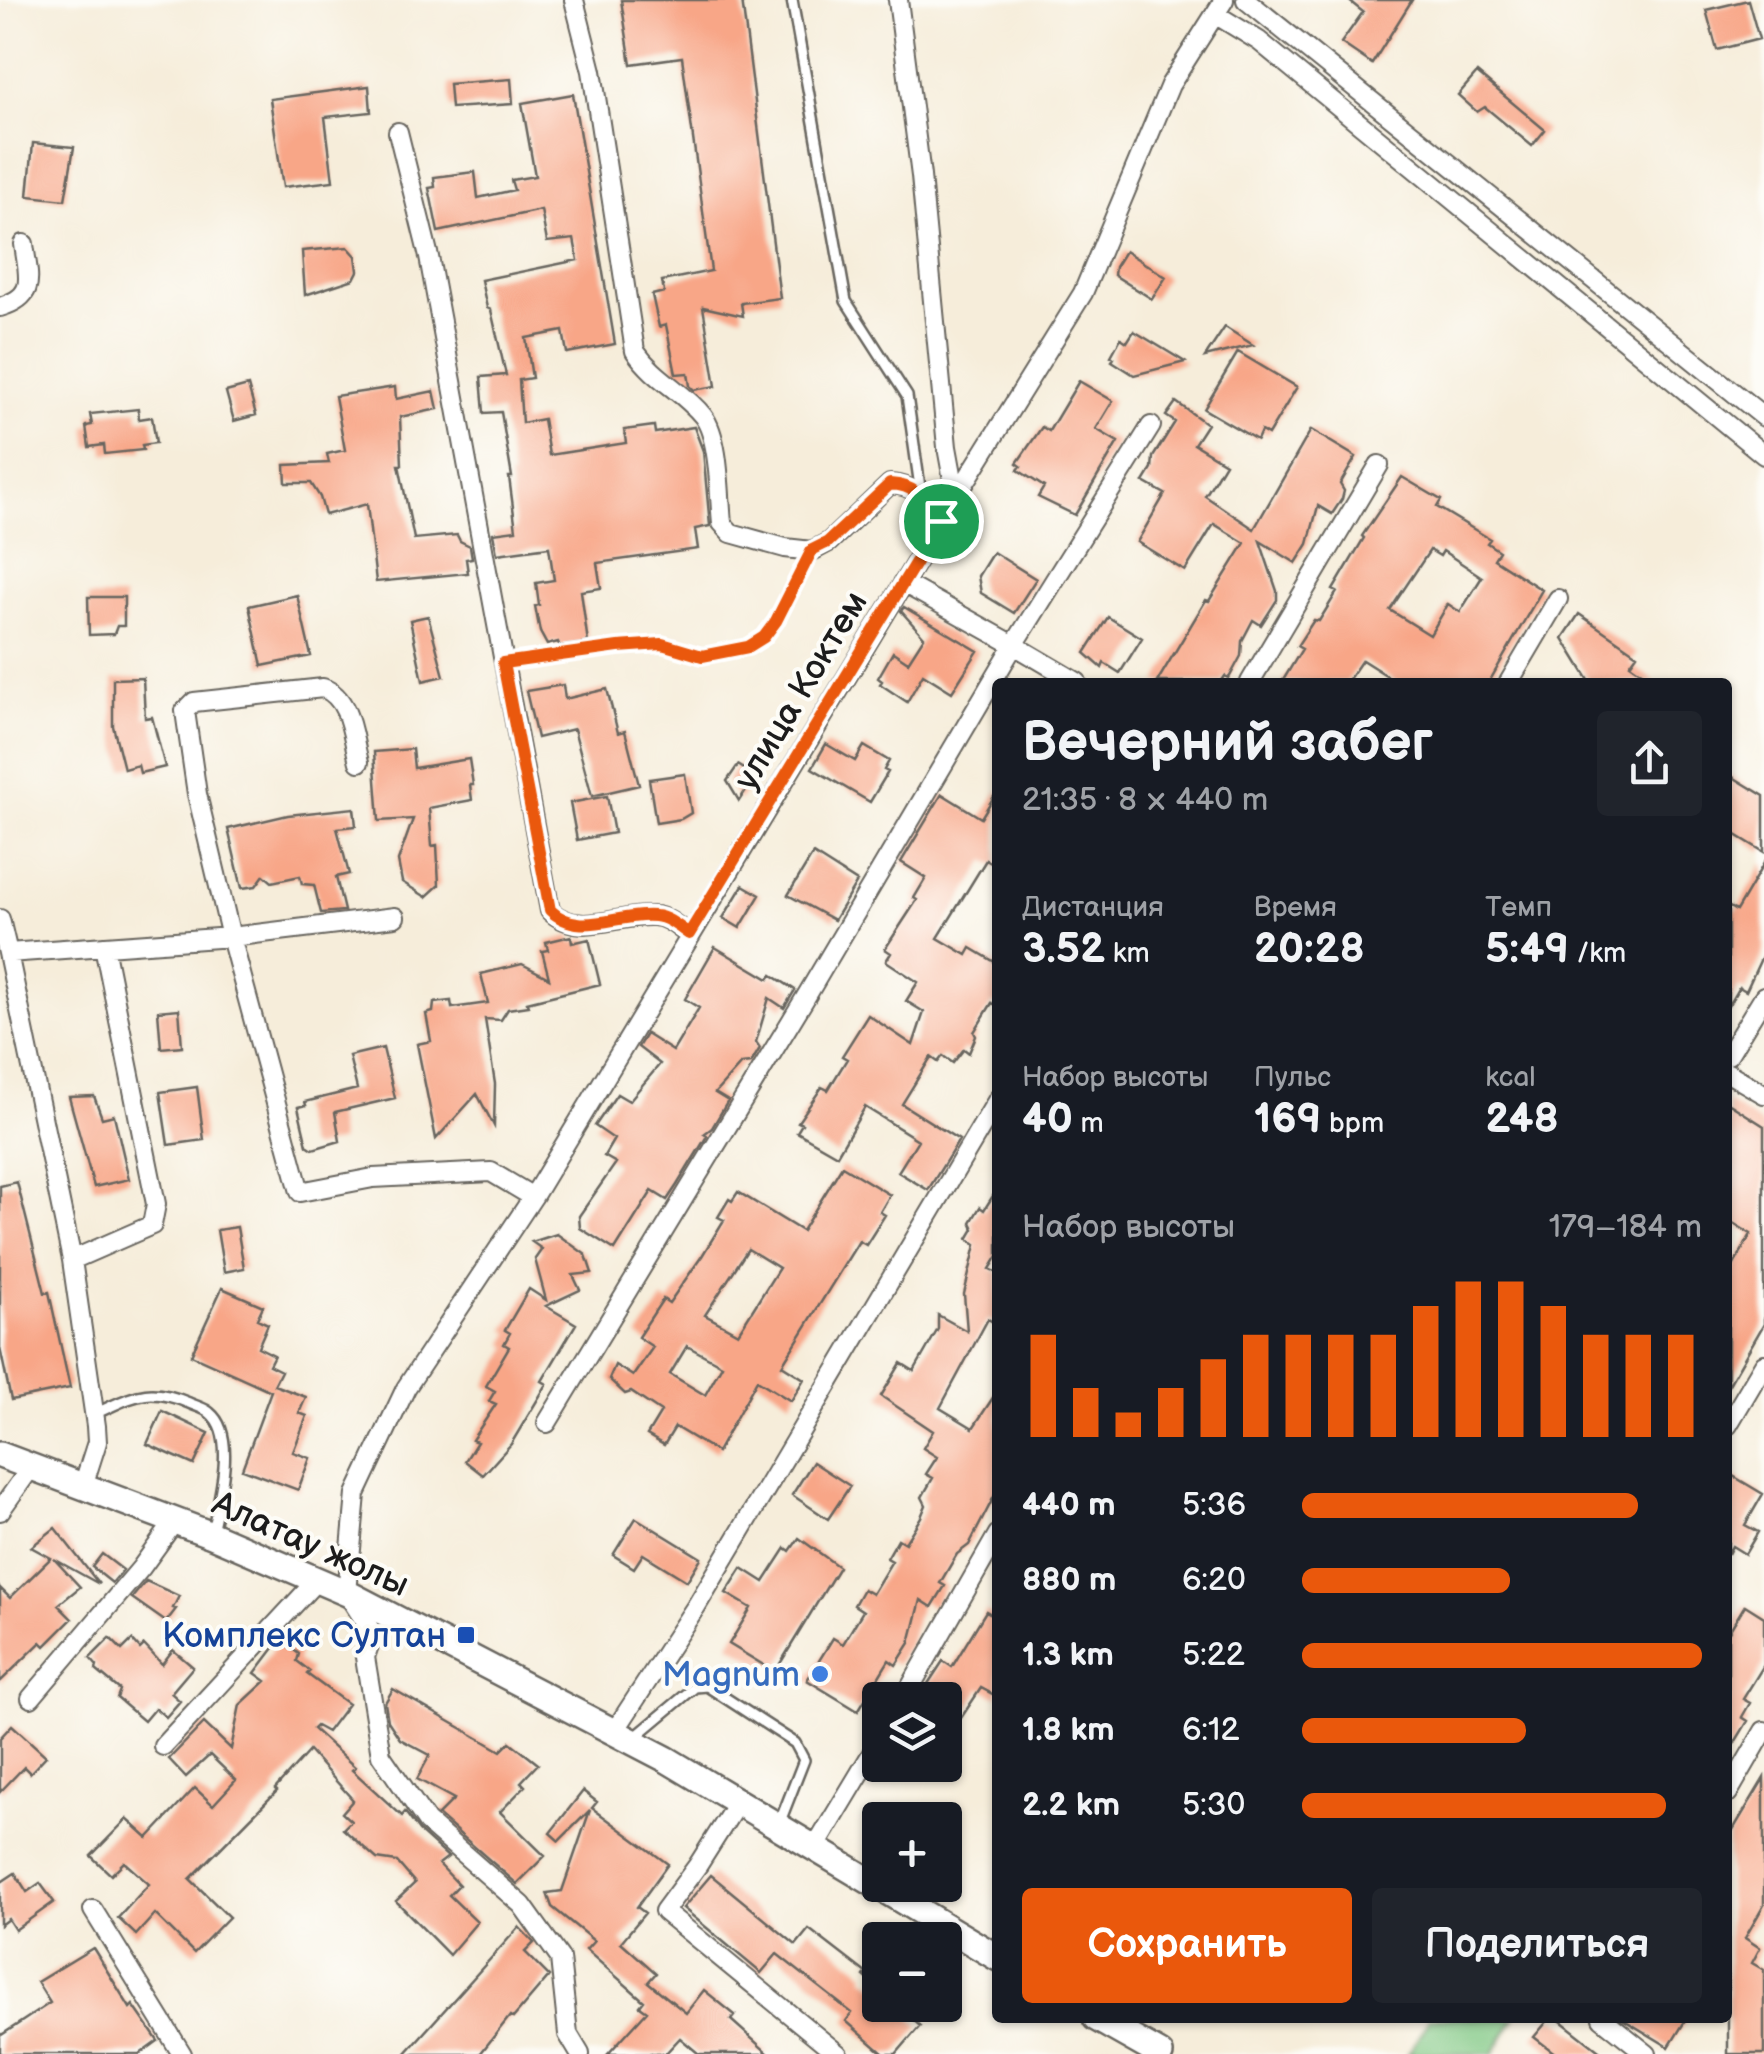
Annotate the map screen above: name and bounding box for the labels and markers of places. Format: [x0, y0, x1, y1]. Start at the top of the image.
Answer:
pin [899, 479, 984, 564]
place label: Комплекс Султан [162, 1615, 446, 1658]
marker: Комплекс Султан [455, 1624, 477, 1646]
place label: Magnum [662, 1654, 800, 1697]
marker: Magnum [809, 1663, 831, 1685]

